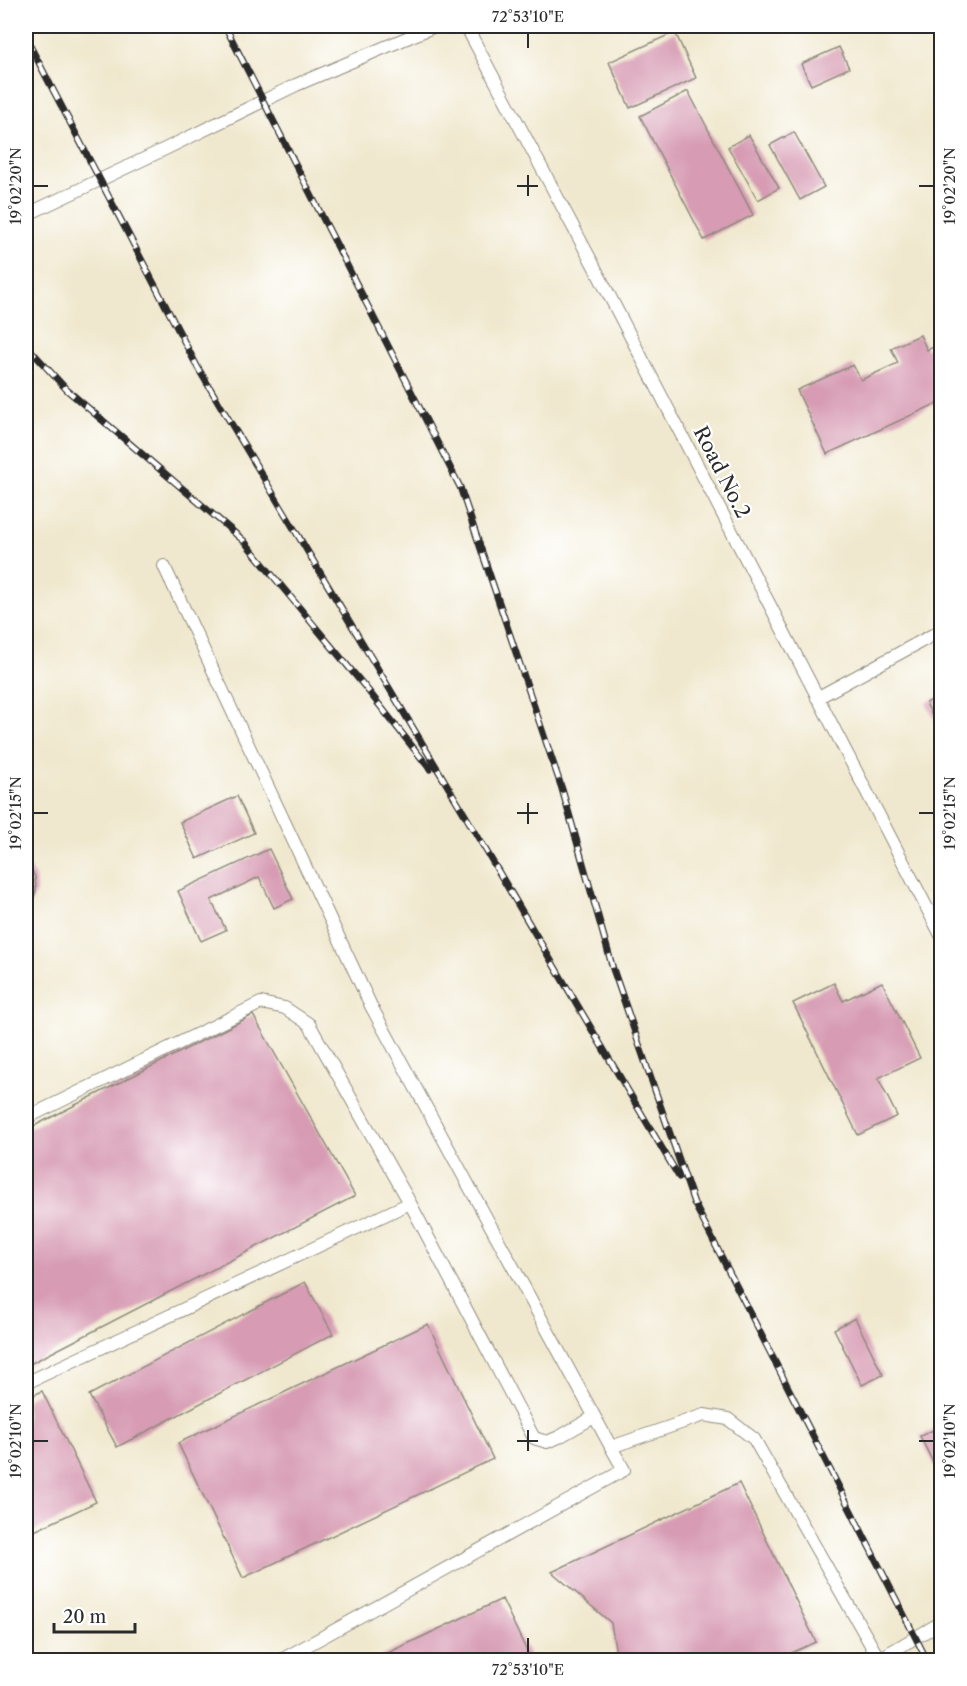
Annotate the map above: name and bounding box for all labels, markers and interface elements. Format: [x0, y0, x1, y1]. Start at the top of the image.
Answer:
text: 72°53'10"E [492, 7, 564, 26]
text: 19°02'20"N [6, 147, 25, 225]
text: 19°02'20"N [940, 147, 959, 225]
street label: Road No.2 [689, 422, 755, 522]
text: 19°02'15"N [6, 776, 25, 850]
text: 19°02'15"N [940, 776, 959, 850]
text: 19°02'10"N [6, 1403, 25, 1479]
text: 19°02'10"N [940, 1403, 959, 1479]
scale bar [54, 1596, 135, 1634]
text: 20 m [63, 1606, 107, 1628]
text: 72°53'10"E [492, 1660, 564, 1679]

